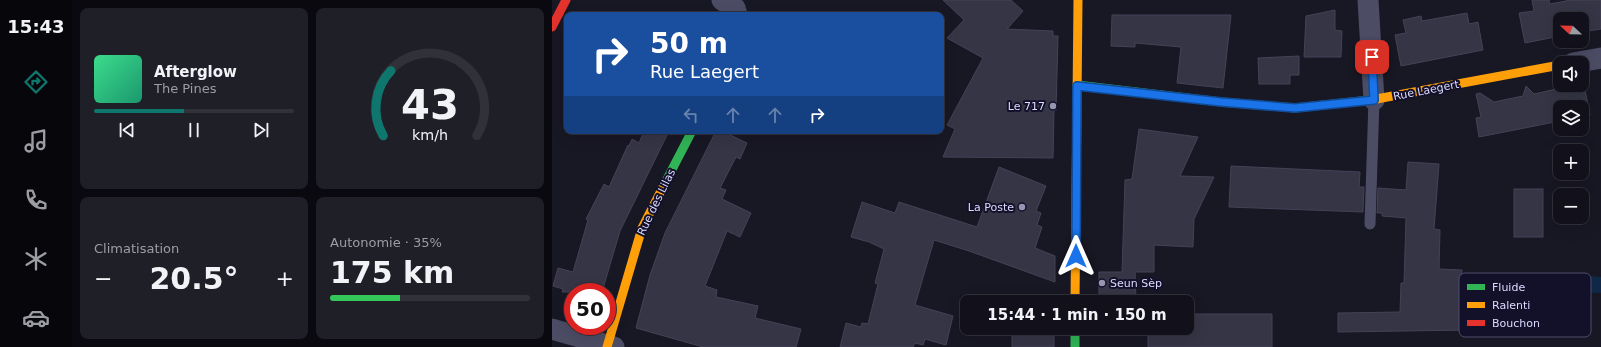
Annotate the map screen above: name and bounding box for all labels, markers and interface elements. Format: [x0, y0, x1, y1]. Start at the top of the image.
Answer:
north arrow [1553, 12, 1589, 48]
map controls [1553, 12, 1589, 224]
text: 15:43 [7, 16, 65, 37]
text: 50 m [650, 27, 728, 60]
icon: right [584, 28, 636, 80]
pin [1355, 40, 1389, 74]
icon: arrive [1361, 46, 1383, 68]
button: sound [1553, 56, 1589, 92]
text: Rue Laegert [650, 61, 759, 82]
text: Afterglow [154, 63, 237, 81]
icon: directions [22, 68, 50, 96]
street label: Rue Laegert [1392, 78, 1461, 103]
text: 43 [401, 80, 459, 129]
text: The Pines [154, 81, 217, 96]
place label: Le 717 [1008, 100, 1045, 113]
button: layers [1553, 100, 1589, 136]
marker: Le 717 [1048, 101, 1058, 111]
icon: left [680, 104, 702, 126]
icon: ahead [722, 104, 744, 126]
icon: ahead [764, 104, 786, 126]
icon: right [806, 104, 828, 126]
icon: previous [116, 119, 138, 141]
icon: pause [183, 119, 205, 141]
icon: next [250, 119, 272, 141]
icon: music [22, 127, 50, 155]
text: km/h [412, 127, 448, 143]
button: + [1553, 144, 1589, 180]
street label: Rue des Lilas [635, 167, 678, 237]
icon: phone [22, 186, 50, 214]
button: − [1553, 188, 1589, 224]
place label: La Poste [968, 201, 1014, 214]
marker: La Poste [1017, 202, 1027, 212]
text: Autonomie · 35% [330, 235, 442, 250]
position arrow [1055, 235, 1097, 277]
text: Climatisation [94, 241, 179, 256]
icon: climate [22, 245, 50, 273]
text: 175 km [330, 255, 454, 290]
text: 20.5° [149, 261, 239, 296]
text: − [94, 266, 112, 291]
text: + [276, 266, 294, 291]
legend [1459, 273, 1591, 337]
place label: Seun Sèp [1110, 277, 1162, 290]
marker: Seun Sèp [1097, 278, 1107, 288]
text: Fluide [1492, 281, 1525, 294]
speed limit sign: 50 [564, 283, 616, 335]
text: Ralenti [1492, 299, 1530, 312]
icon: car [22, 304, 50, 332]
text: 15:44 · 1 min · 150 m [987, 306, 1167, 324]
text: Bouchon [1492, 317, 1540, 330]

